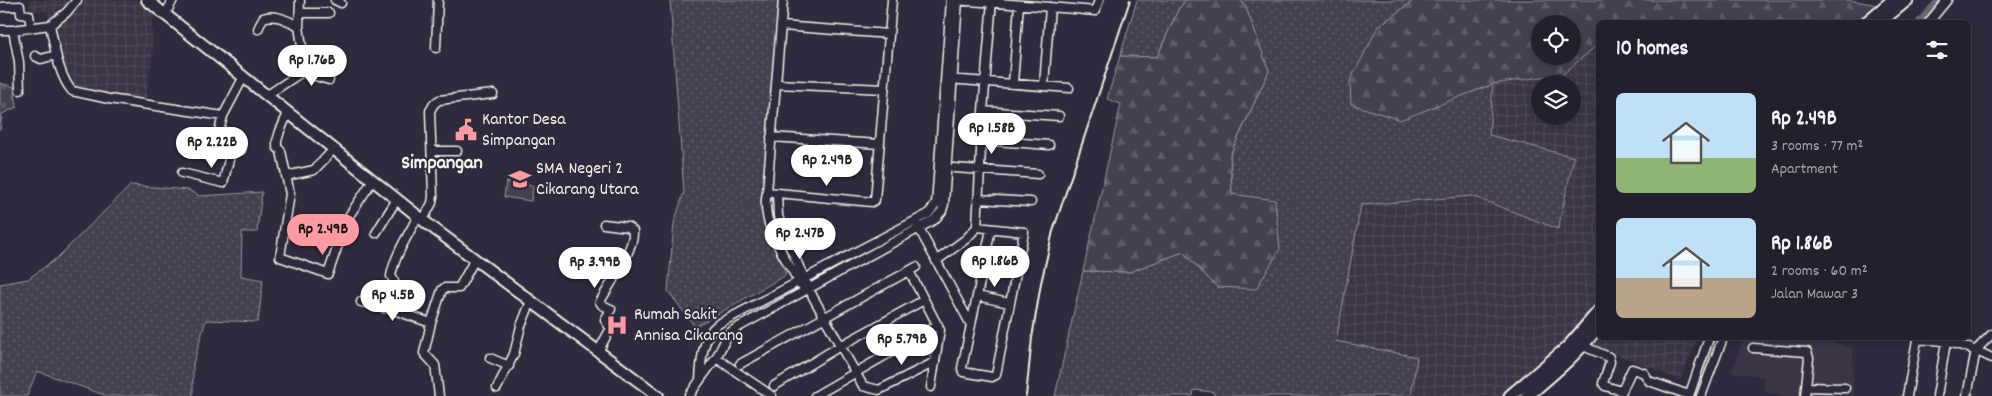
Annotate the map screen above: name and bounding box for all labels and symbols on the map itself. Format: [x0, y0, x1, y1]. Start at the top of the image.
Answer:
pin: Rp 1.76B [260, 44, 364, 87]
place label: Kantor Desa Simpangan [482, 108, 566, 154]
pin: Rp 1.58B [940, 112, 1044, 155]
public building icon: Kantor Desa Simpangan [453, 117, 479, 143]
pin: Rp 2.22B [160, 126, 264, 169]
pin: Rp 2.49B [775, 144, 879, 187]
district label: Simpangan [401, 150, 483, 178]
place label: SMA Negeri 2 Cikarang Utara [536, 157, 639, 203]
school or university icon: SMA Negeri 2 Cikarang Utara [507, 166, 533, 192]
pin: Rp 2.49B [271, 214, 375, 256]
pin: Rp 2.47B [748, 218, 852, 260]
pin: Rp 3.99B [543, 246, 647, 289]
pin: Rp 1.86B [943, 246, 1047, 288]
pin: Rp 4.5B [347, 280, 439, 322]
place label: Rumah Sakit Annisa Cikarang [634, 303, 743, 349]
hospital icon: Rumah Sakit Annisa Cikarang [604, 312, 630, 338]
pin: Rp 5.79B [850, 324, 954, 366]

